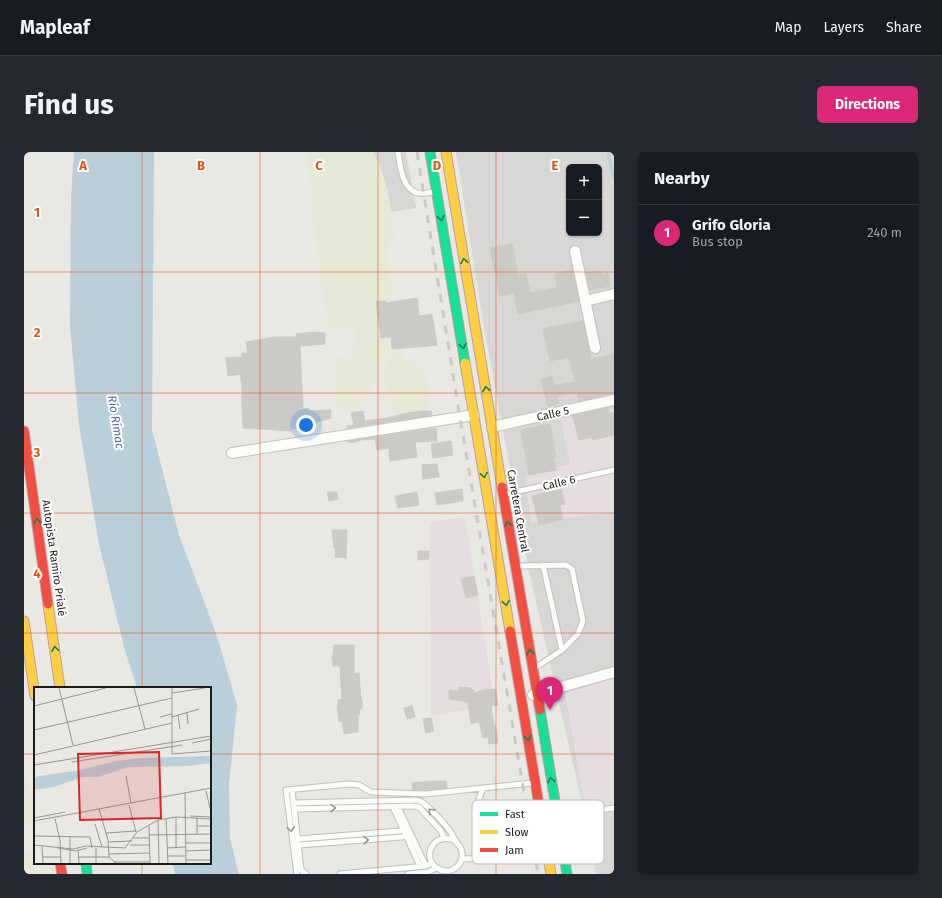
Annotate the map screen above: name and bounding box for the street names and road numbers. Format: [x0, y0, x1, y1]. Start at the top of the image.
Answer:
street label: Calle 5 [536, 404, 571, 424]
street label: Carretera Central [504, 468, 532, 554]
street label: Calle 6 [541, 473, 577, 493]
street label: Autopista Ramiro Prialé [39, 499, 69, 617]

